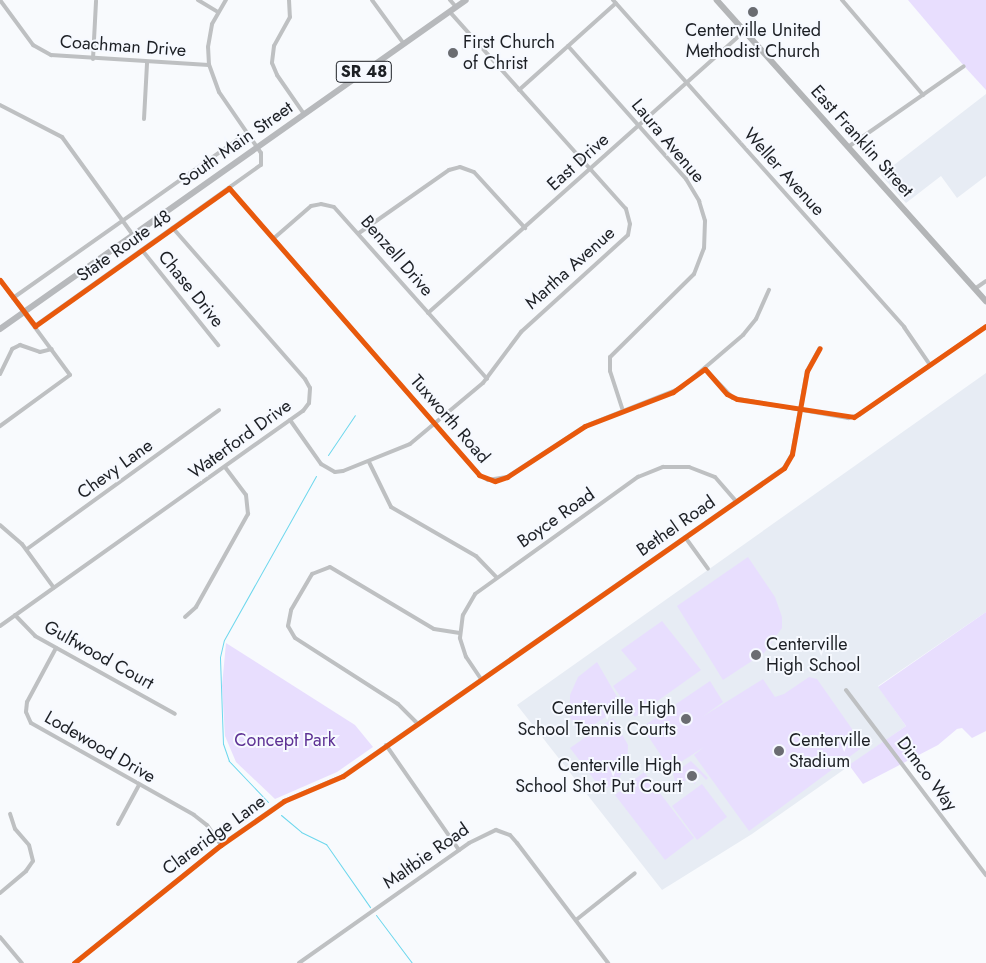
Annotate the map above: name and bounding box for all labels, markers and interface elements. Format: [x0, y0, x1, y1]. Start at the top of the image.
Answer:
marker: Centerville United Methodist Church [747, 6, 759, 18]
place label: Centerville United Methodist Church [685, 20, 821, 62]
street label: Coachman Drive [59, 31, 187, 61]
place label: First Church of Christ [463, 32, 555, 74]
marker: First Church of Christ [447, 47, 459, 59]
road number: SR 48 [335, 58, 393, 86]
street label: East Franklin Street [806, 81, 918, 201]
street label: Laura Avenue [627, 95, 709, 187]
street label: South Main Street [175, 97, 297, 191]
street label: Weller Avenue [739, 124, 829, 220]
street label: East Drive [543, 129, 613, 195]
street label: State Route 48 [73, 205, 175, 287]
street label: Benzell Drive [356, 211, 438, 301]
street label: Martha Avenue [521, 222, 619, 314]
street label: Chase Drive [154, 246, 228, 332]
street label: Tuxworth Road [406, 370, 494, 468]
street label: Waterford Drive [185, 395, 295, 483]
street label: Chevy Lane [73, 434, 157, 504]
street label: Boyce Road [513, 484, 599, 552]
street label: Bethel Road [633, 491, 719, 561]
street label: Gulfwood Court [40, 616, 158, 694]
place label: Centerville High School [766, 634, 860, 676]
marker: Centerville High School [750, 649, 762, 661]
place label: Centerville High School Tennis Courts [517, 698, 676, 741]
street label: Lodewood Drive [41, 707, 159, 787]
marker: Centerville High School Tennis Courts [680, 713, 692, 725]
park label: Concept Park [234, 729, 336, 751]
place label: Centerville Stadium [789, 730, 871, 772]
street label: Dimco Way [892, 733, 962, 815]
marker: Centerville Stadium [773, 745, 785, 757]
place label: Centerville High School Shot Put Court [515, 755, 682, 798]
marker: Centerville High School Shot Put Court [686, 770, 698, 782]
street label: Clareridge Lane [158, 790, 270, 880]
street label: Maltbie Road [379, 818, 473, 894]

